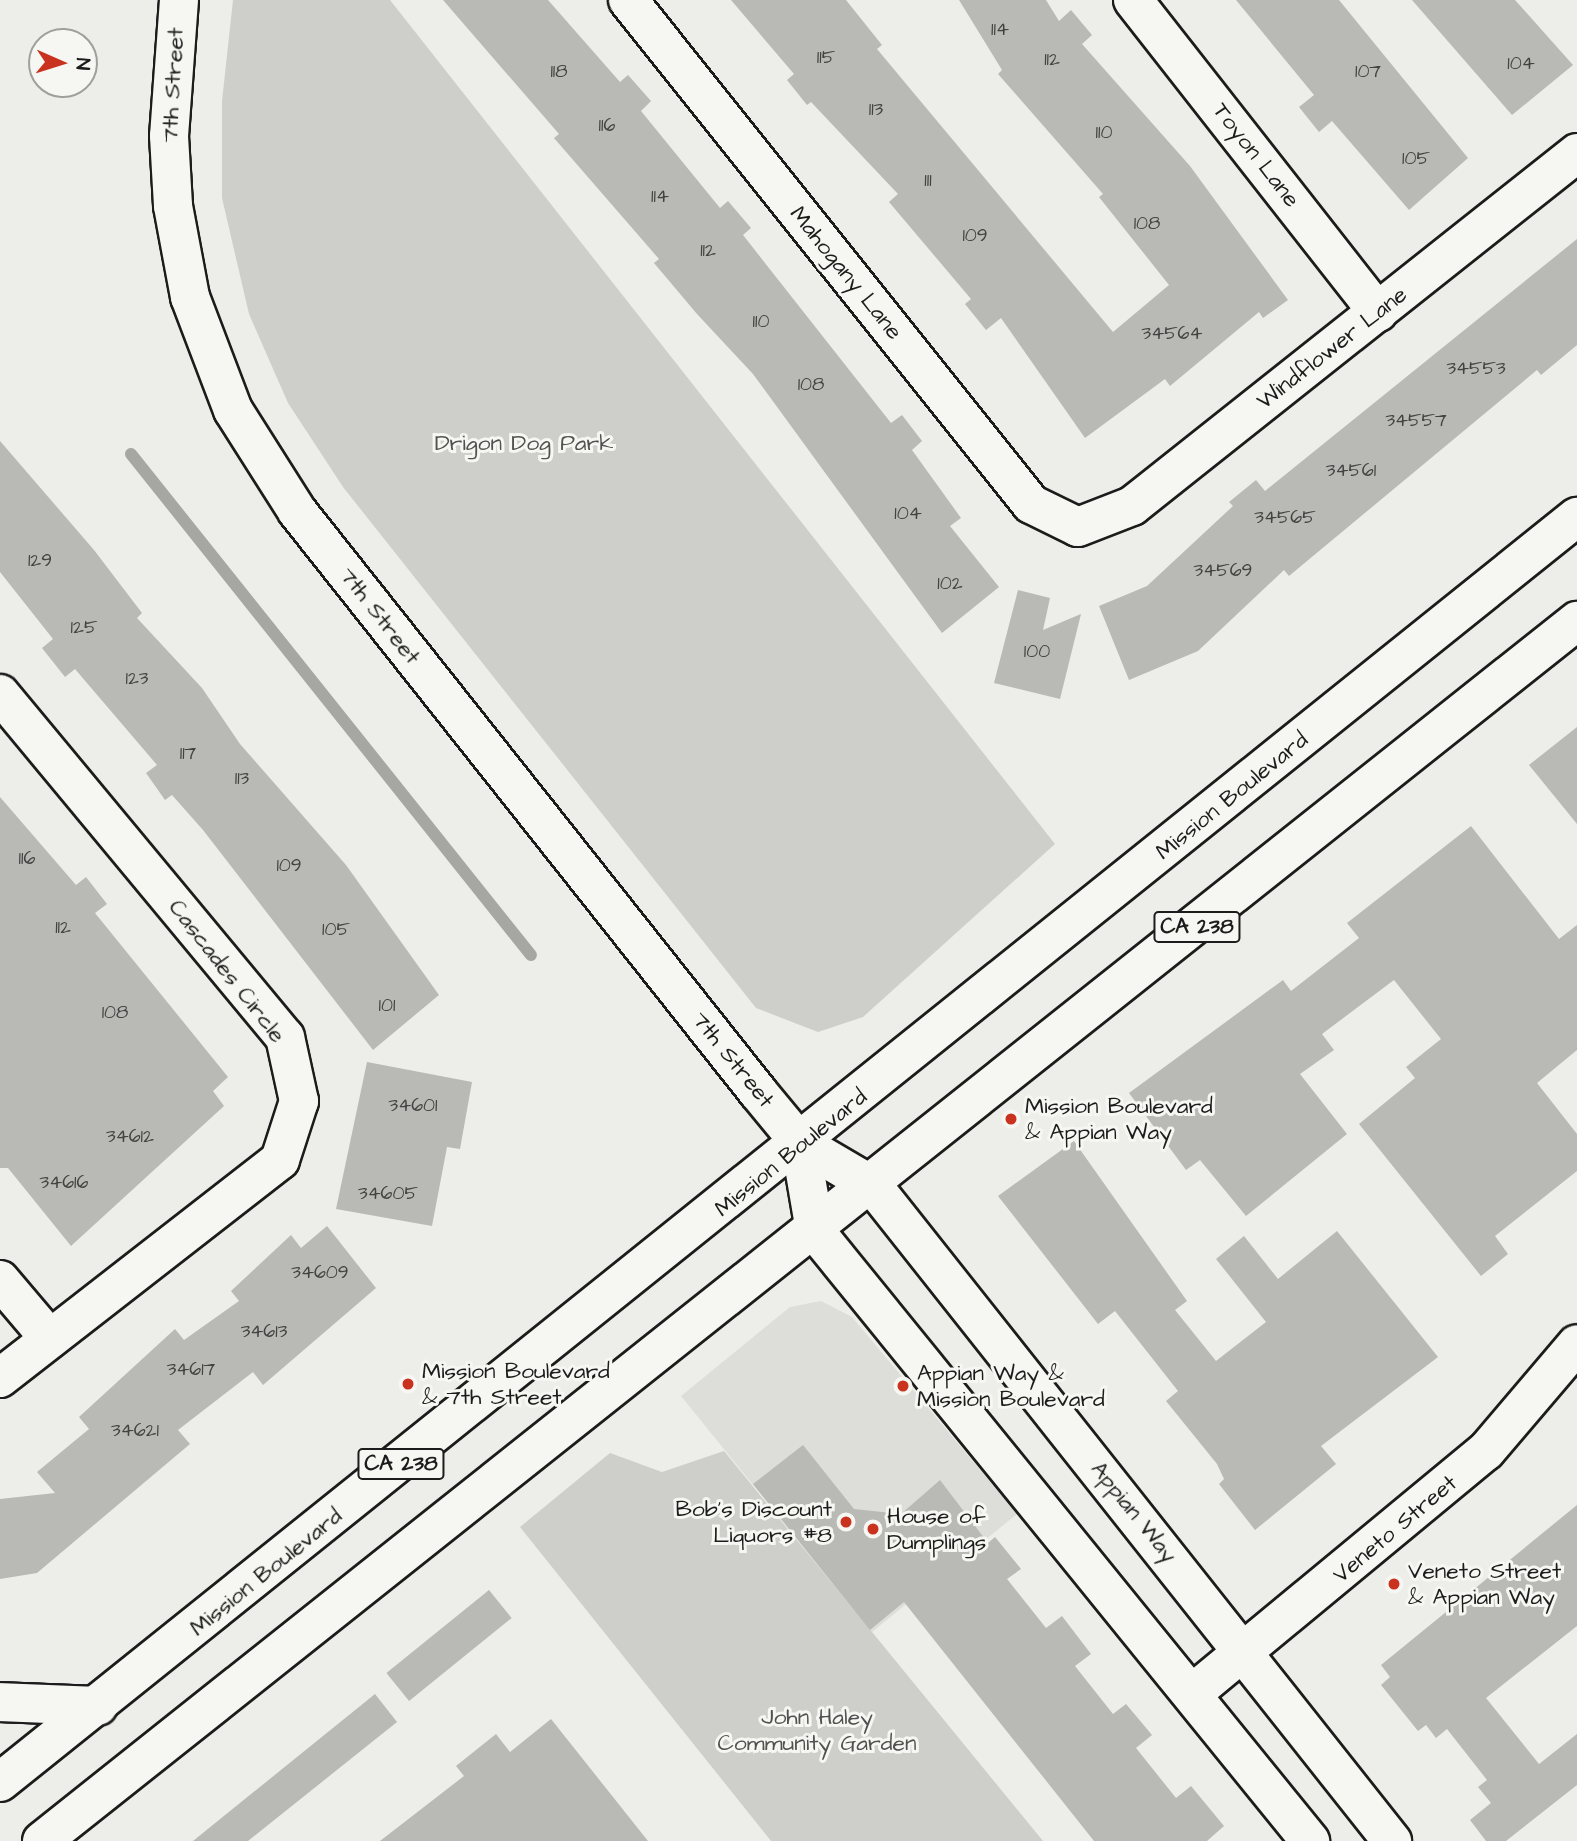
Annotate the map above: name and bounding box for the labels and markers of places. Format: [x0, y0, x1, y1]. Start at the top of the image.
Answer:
place label: Mission Boulevard & Appian Way [1025, 1092, 1213, 1146]
marker: Mission Boulevard & Appian Way [1003, 1111, 1019, 1127]
place label: Mission Boulevard & 7th Street [422, 1357, 610, 1411]
place label: Appian Way & Mission Boulevard [917, 1359, 1105, 1413]
marker: Mission Boulevard & 7th Street [400, 1376, 416, 1392]
marker: Appian Way & Mission Boulevard [895, 1378, 911, 1394]
place label: Bob's Discount Liquors #8 [675, 1495, 832, 1549]
place label: House of Dumplings [887, 1502, 986, 1556]
marker: Bob's Discount Liquors #8 [838, 1514, 854, 1530]
marker: House of Dumplings [865, 1521, 881, 1537]
place label: Veneto Street & Appian Way [1408, 1557, 1561, 1611]
marker: Veneto Street & Appian Way [1386, 1576, 1402, 1592]

